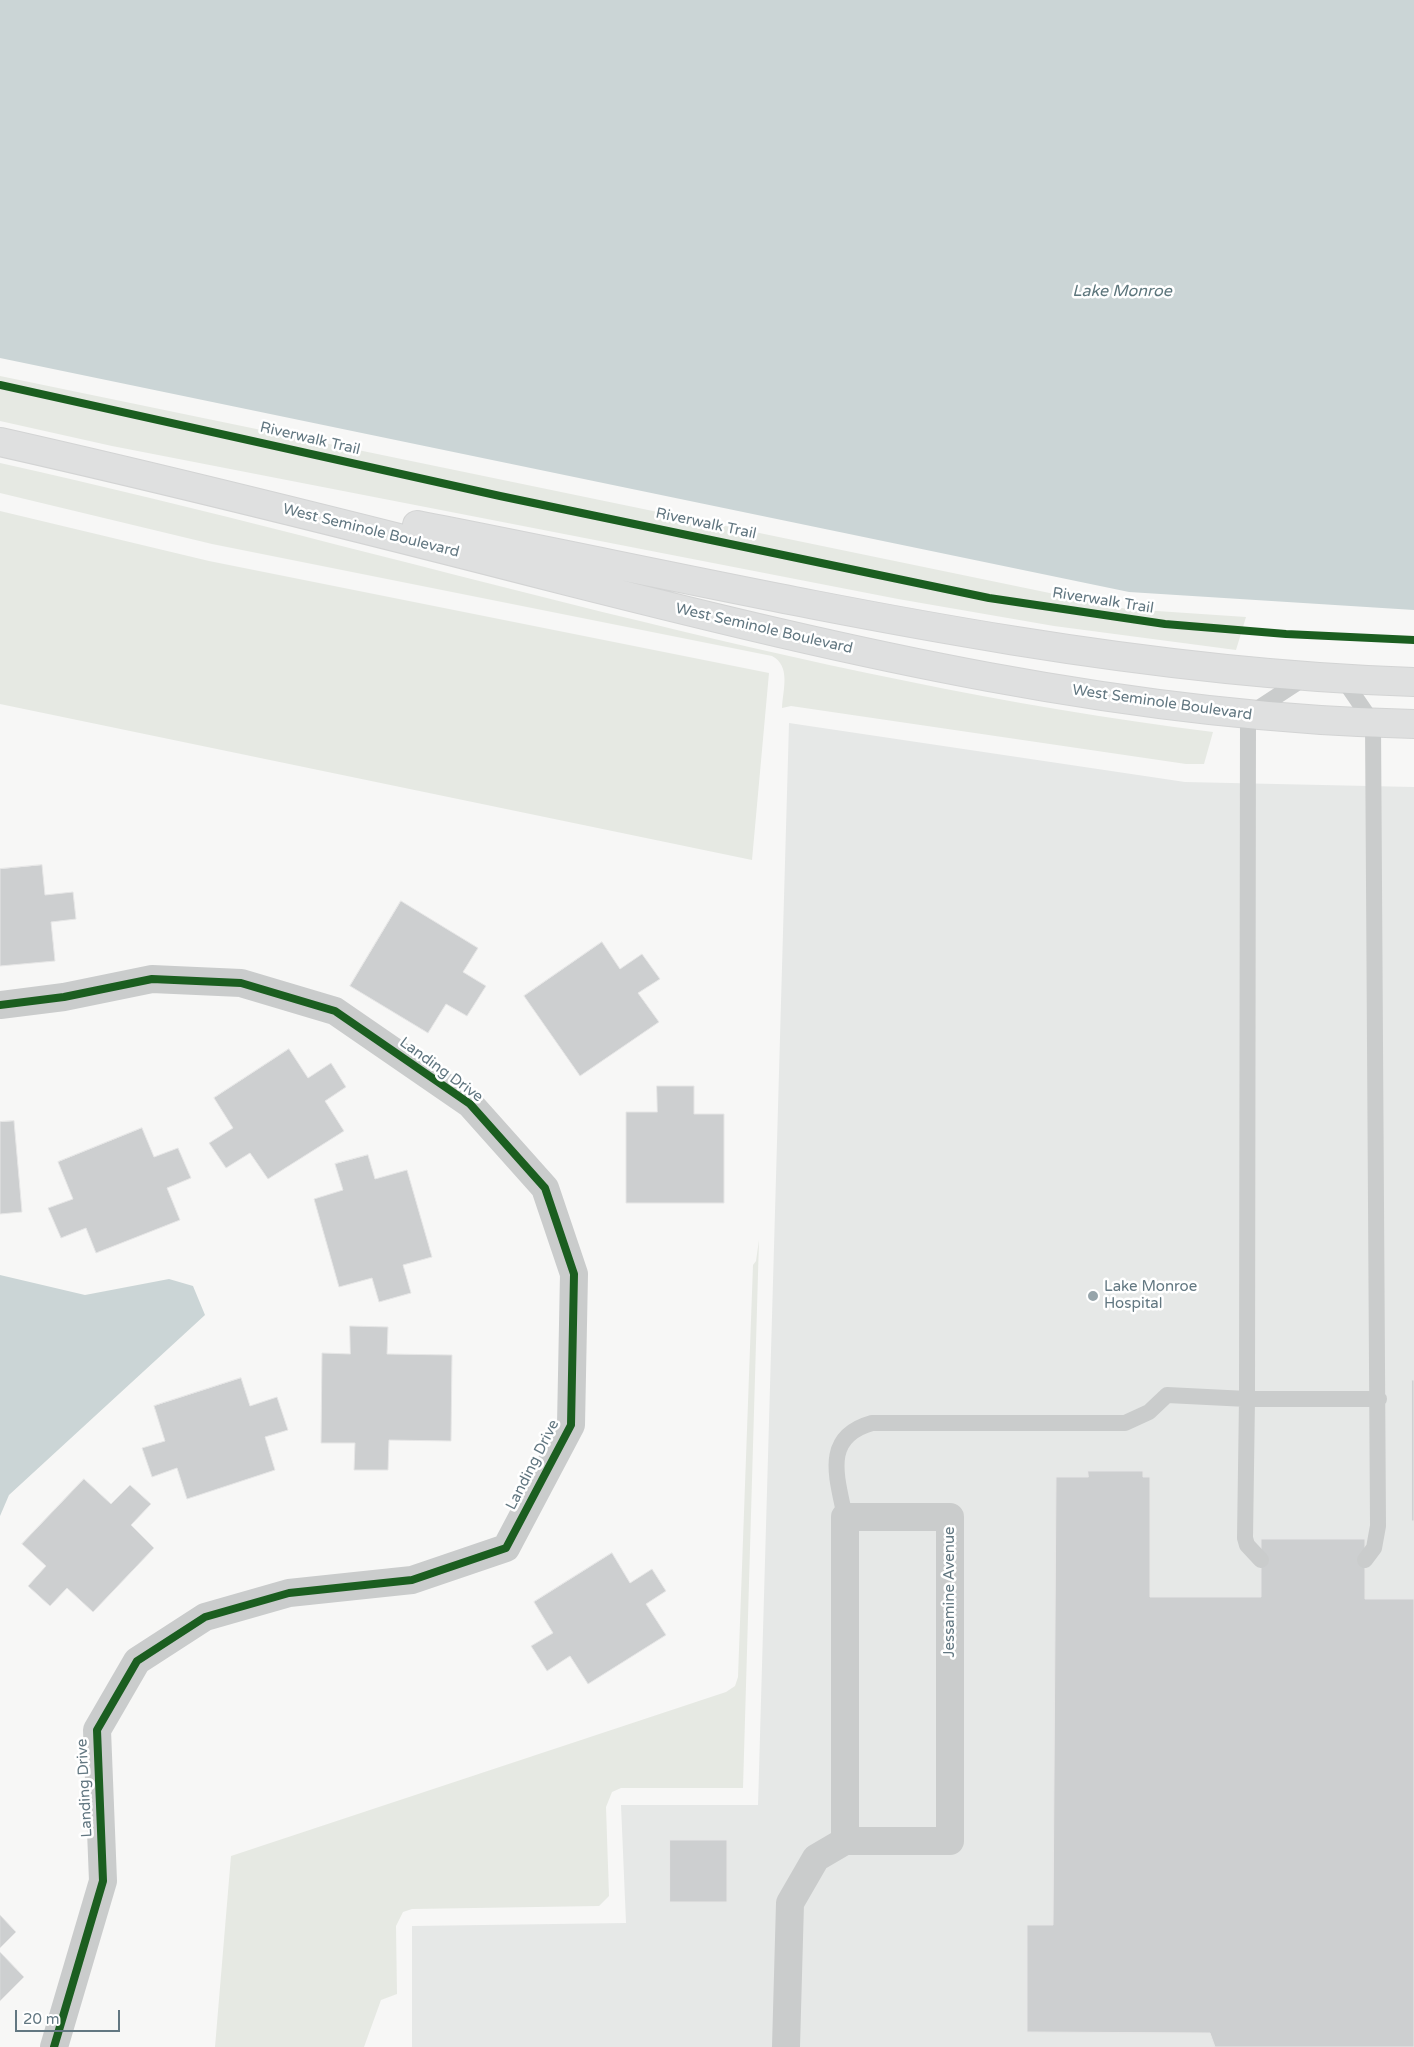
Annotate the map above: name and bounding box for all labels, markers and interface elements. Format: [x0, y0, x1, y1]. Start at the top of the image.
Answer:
water label: Lake Monroe [1072, 282, 1172, 302]
street label: Riverwalk Trail [258, 419, 362, 459]
street label: West Seminole Boulevard [281, 500, 461, 562]
street label: Riverwalk Trail [654, 505, 758, 543]
street label: Riverwalk Trail [1051, 584, 1155, 618]
street label: West Seminole Boulevard [674, 600, 854, 658]
street label: West Seminole Boulevard [1071, 681, 1253, 725]
street label: Landing Drive [396, 1034, 486, 1106]
place label: Lake Monroe Hospital [1104, 1278, 1197, 1313]
marker: Lake Monroe Hospital [1086, 1289, 1100, 1303]
street label: Landing Drive [503, 1417, 563, 1513]
street label: Jessamine Avenue [941, 1526, 959, 1658]
street label: Landing Drive [73, 1738, 97, 1838]
scale bar [18, 2000, 122, 2032]
text: 20 m [23, 2010, 60, 2028]

